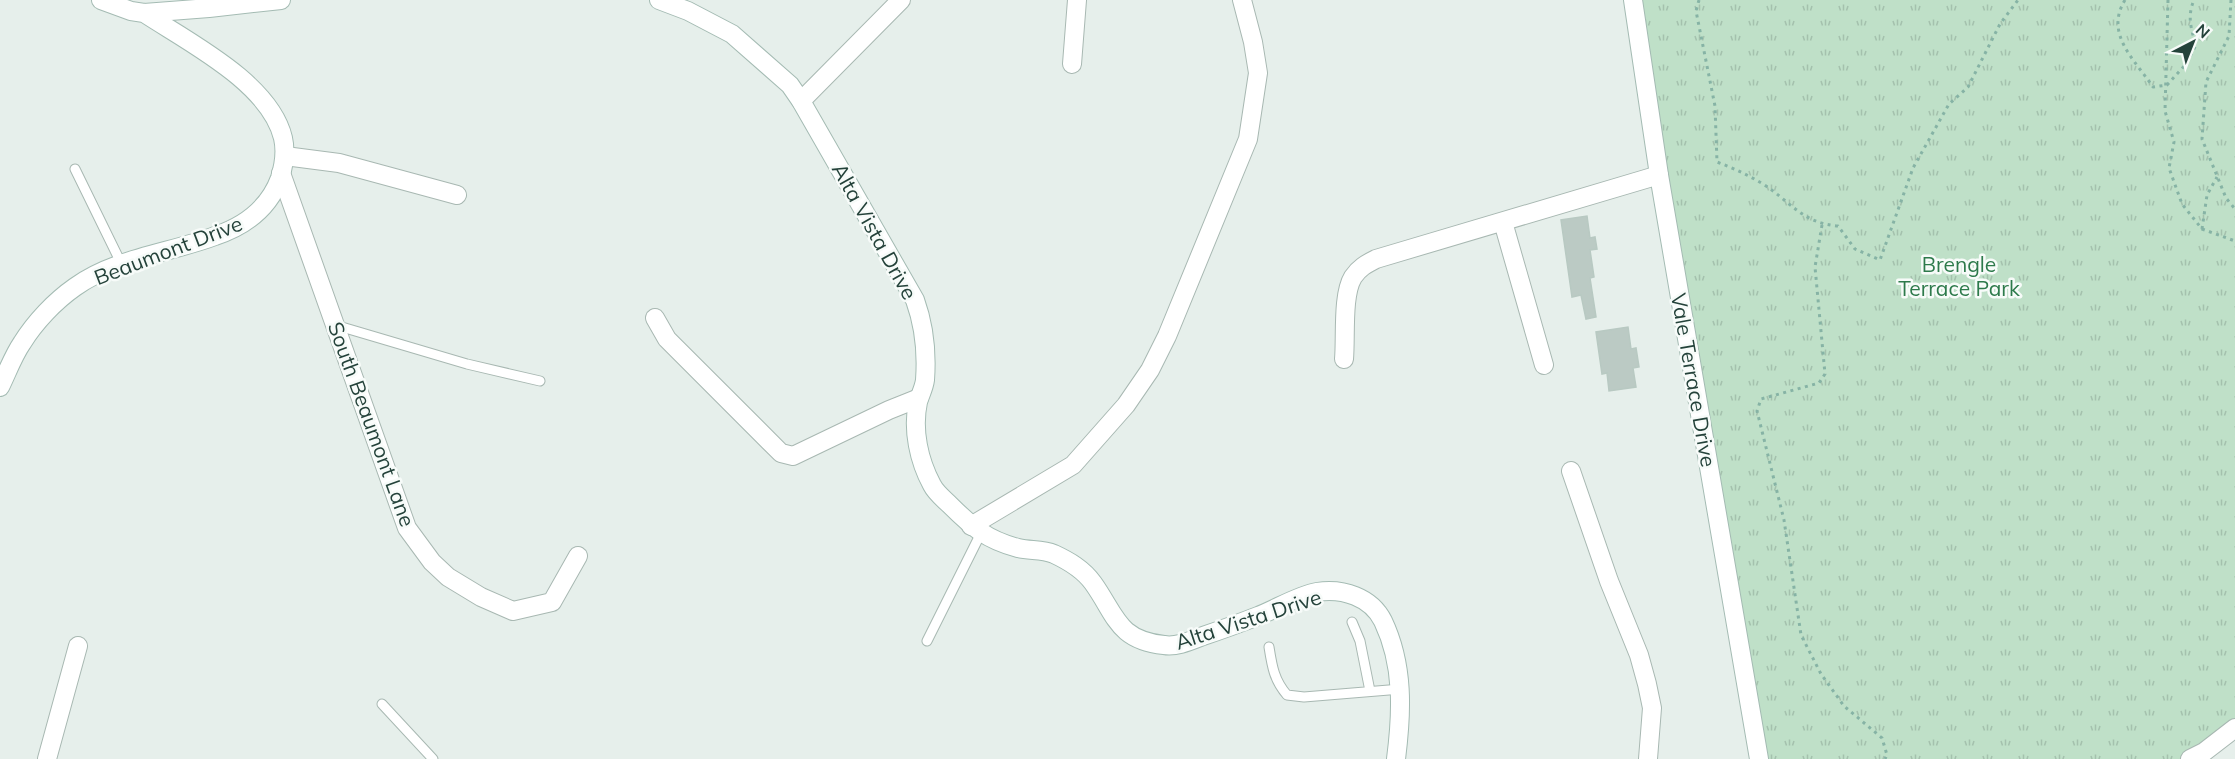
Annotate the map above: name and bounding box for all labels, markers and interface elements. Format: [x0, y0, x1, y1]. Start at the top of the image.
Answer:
north arrow [2163, 12, 2223, 72]
text: N [2192, 19, 2214, 42]
street label: Alta Vista Drive [827, 158, 923, 304]
street label: Beaumont Drive [90, 210, 246, 290]
park label: Brengle Terrace Park [1898, 251, 2020, 301]
street label: Vale Terrace Drive [1666, 291, 1722, 469]
street label: South Beaumont Lane [323, 318, 421, 530]
street label: Alta Vista Drive [1172, 583, 1324, 655]

